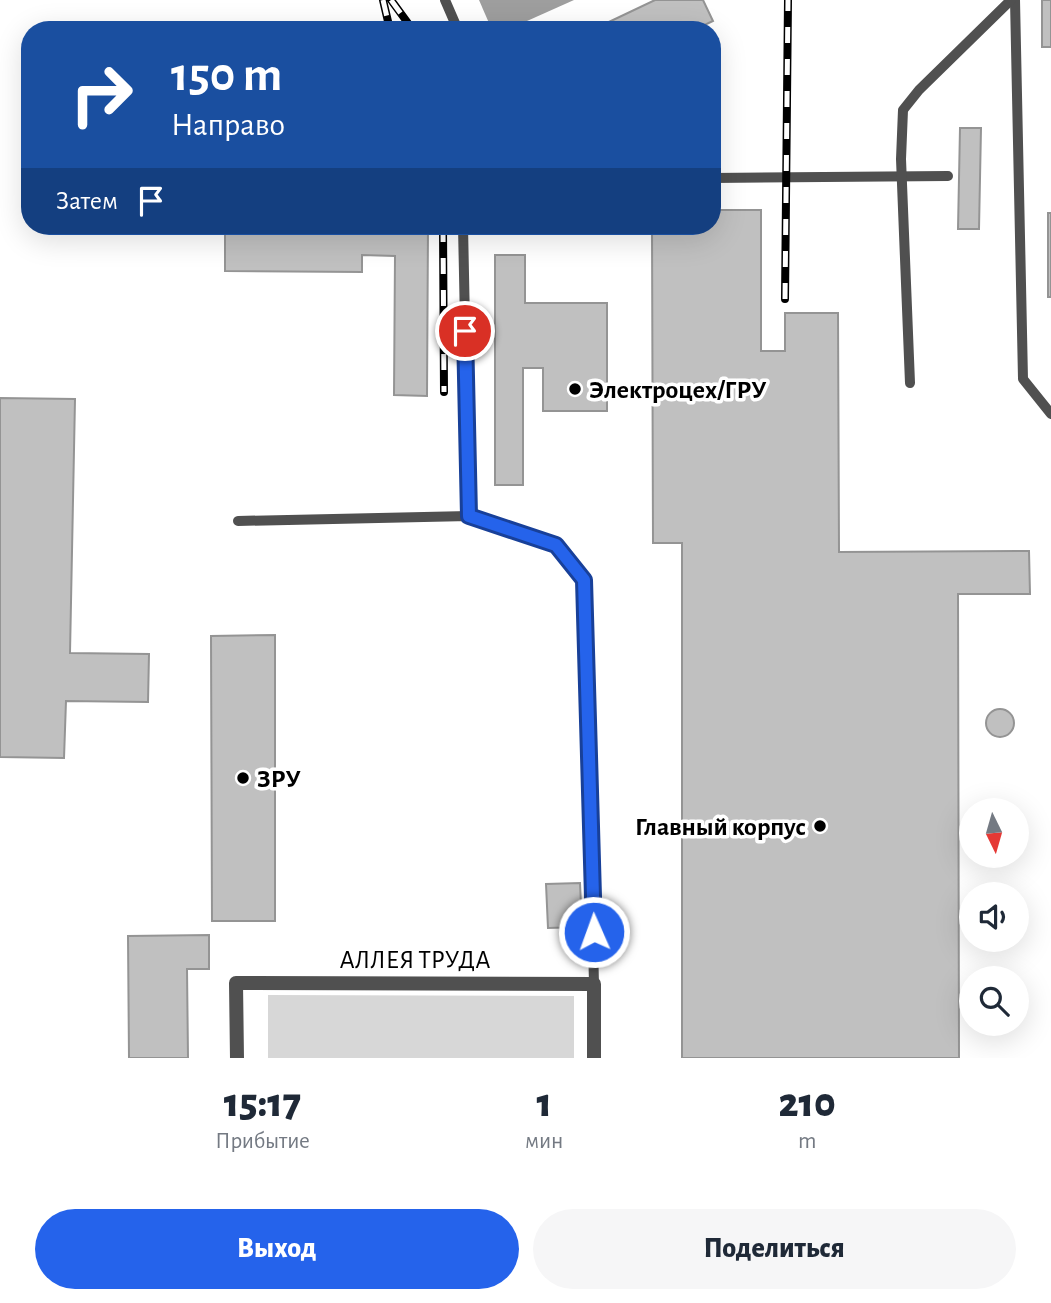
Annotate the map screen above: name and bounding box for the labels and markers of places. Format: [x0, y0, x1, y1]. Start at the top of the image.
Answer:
pin [435, 301, 495, 361]
place label: Электроцех/ГРУ [589, 377, 767, 403]
marker: Электроцех/ГРУ [567, 381, 583, 397]
place label: ЗРУ [257, 766, 301, 792]
marker: ЗРУ [235, 770, 251, 786]
place label: Главный корпус [635, 814, 806, 840]
marker: Главный корпус [812, 818, 828, 834]

